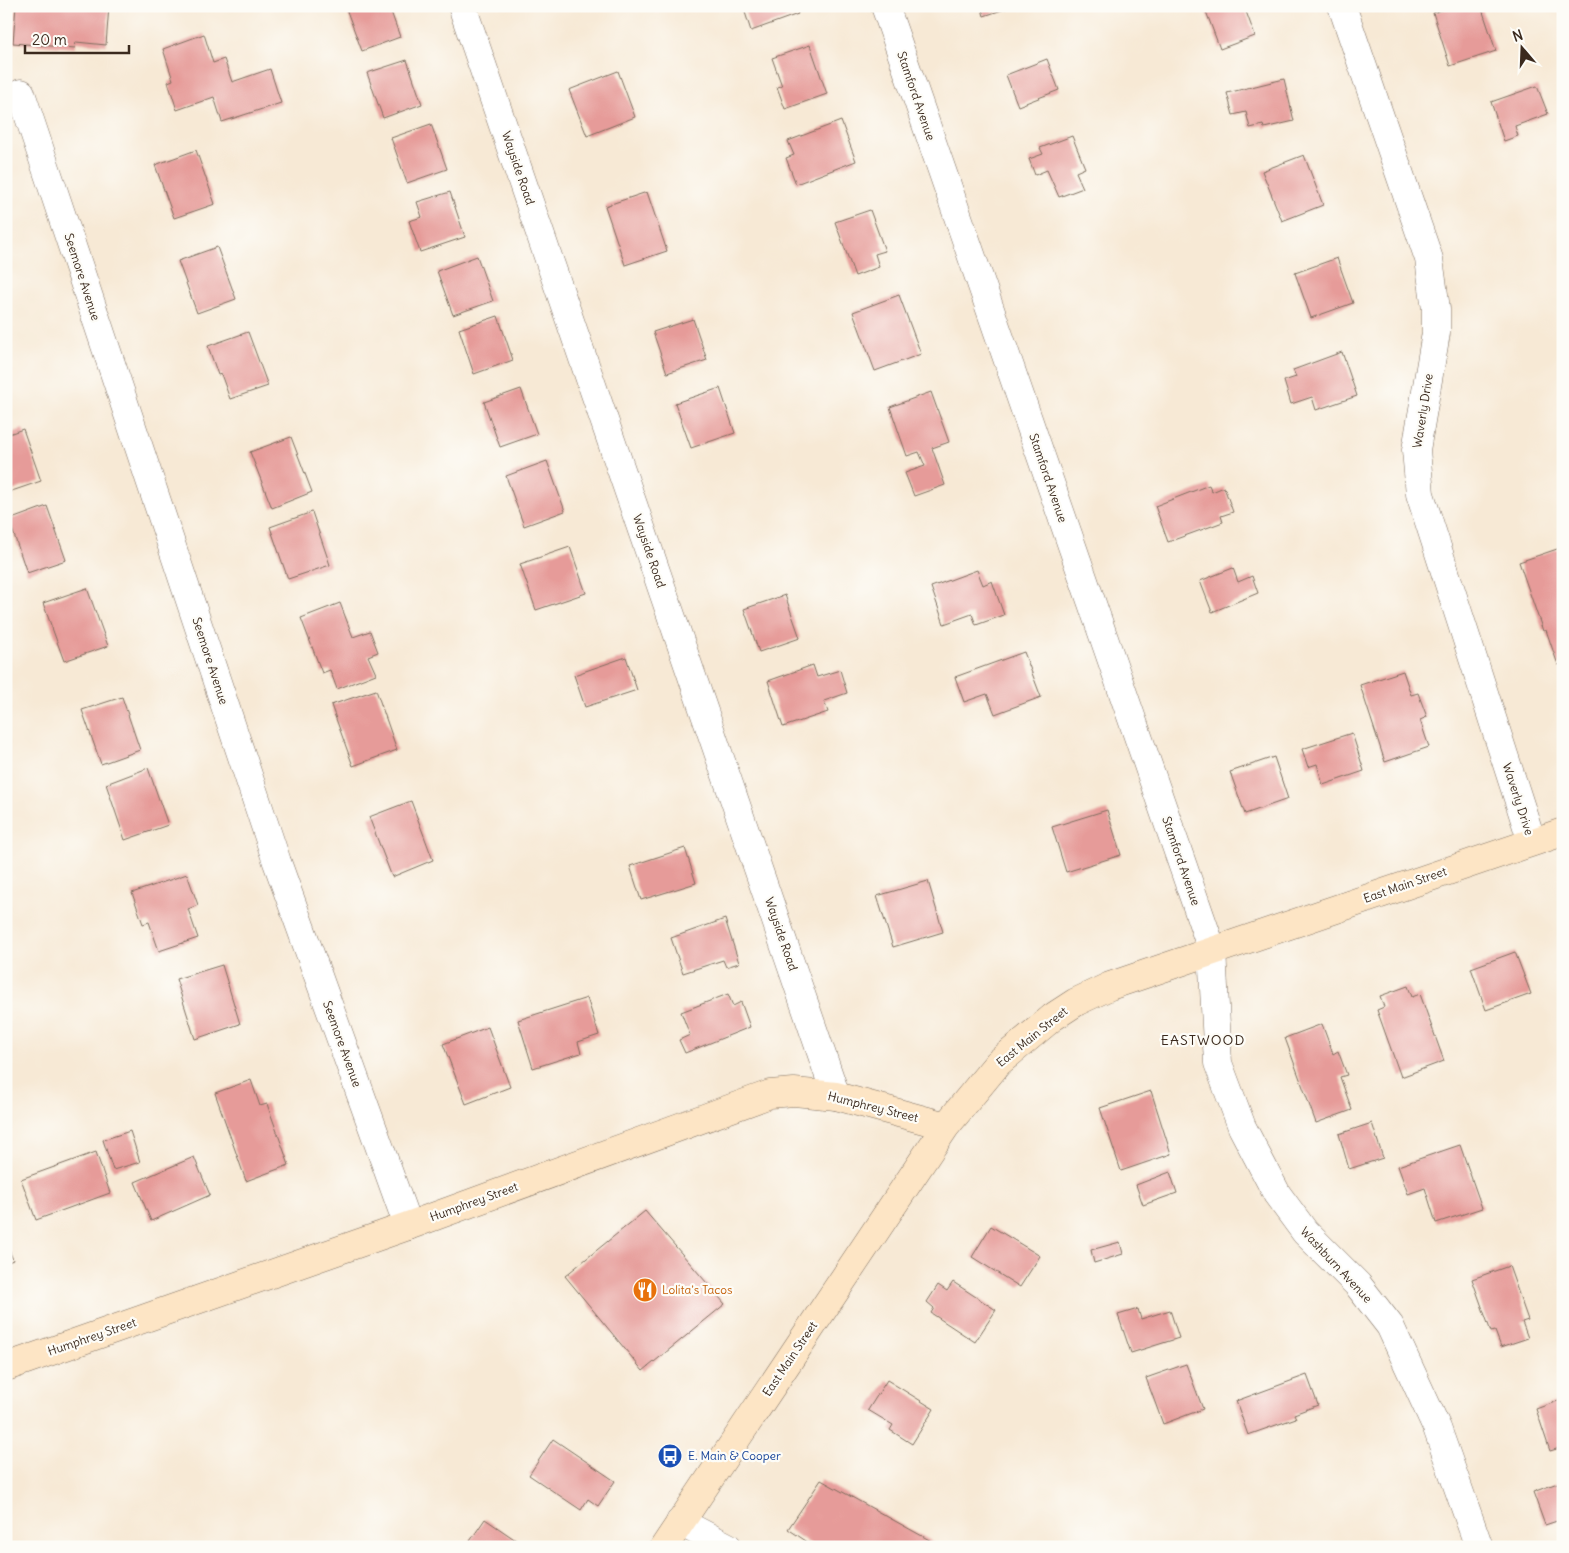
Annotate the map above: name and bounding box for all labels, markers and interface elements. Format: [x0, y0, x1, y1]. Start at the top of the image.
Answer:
scale bar [25, 22, 129, 54]
north arrow [1496, 22, 1546, 72]
text: N [1510, 26, 1525, 46]
text: 20 m [32, 30, 67, 49]
street label: Stamford Avenue [894, 49, 939, 142]
street label: Wayside Road [499, 129, 538, 207]
street label: Seemore Avenue [61, 231, 104, 322]
street label: Waverly Drive [1409, 373, 1436, 449]
street label: Stamford Avenue [1026, 431, 1071, 524]
street label: Wayside Road [630, 512, 669, 590]
street label: Seemore Avenue [189, 615, 232, 706]
street label: Waverly Drive [1500, 761, 1537, 837]
street label: Stamford Avenue [1159, 814, 1204, 907]
street label: East Main Street [1361, 863, 1448, 906]
street label: Wayside Road [762, 895, 801, 973]
street label: Seemore Avenue [320, 999, 365, 1089]
street label: East Main Street [993, 1003, 1070, 1070]
district label: EASTWOOD [1161, 1031, 1245, 1049]
street label: Humphrey Street [826, 1088, 920, 1125]
street label: Humphrey Street [428, 1179, 520, 1224]
street label: Washburn Avenue [1297, 1224, 1375, 1306]
restaurant icon: Lolita's Tacos [632, 1277, 658, 1303]
place label: Lolita's Tacos [662, 1282, 733, 1297]
street label: Humphrey Street [46, 1314, 138, 1359]
street label: East Main Street [759, 1318, 820, 1399]
bus stop icon: E. Main & Cooper [657, 1443, 683, 1469]
place label: E. Main & Cooper [688, 1448, 781, 1463]

